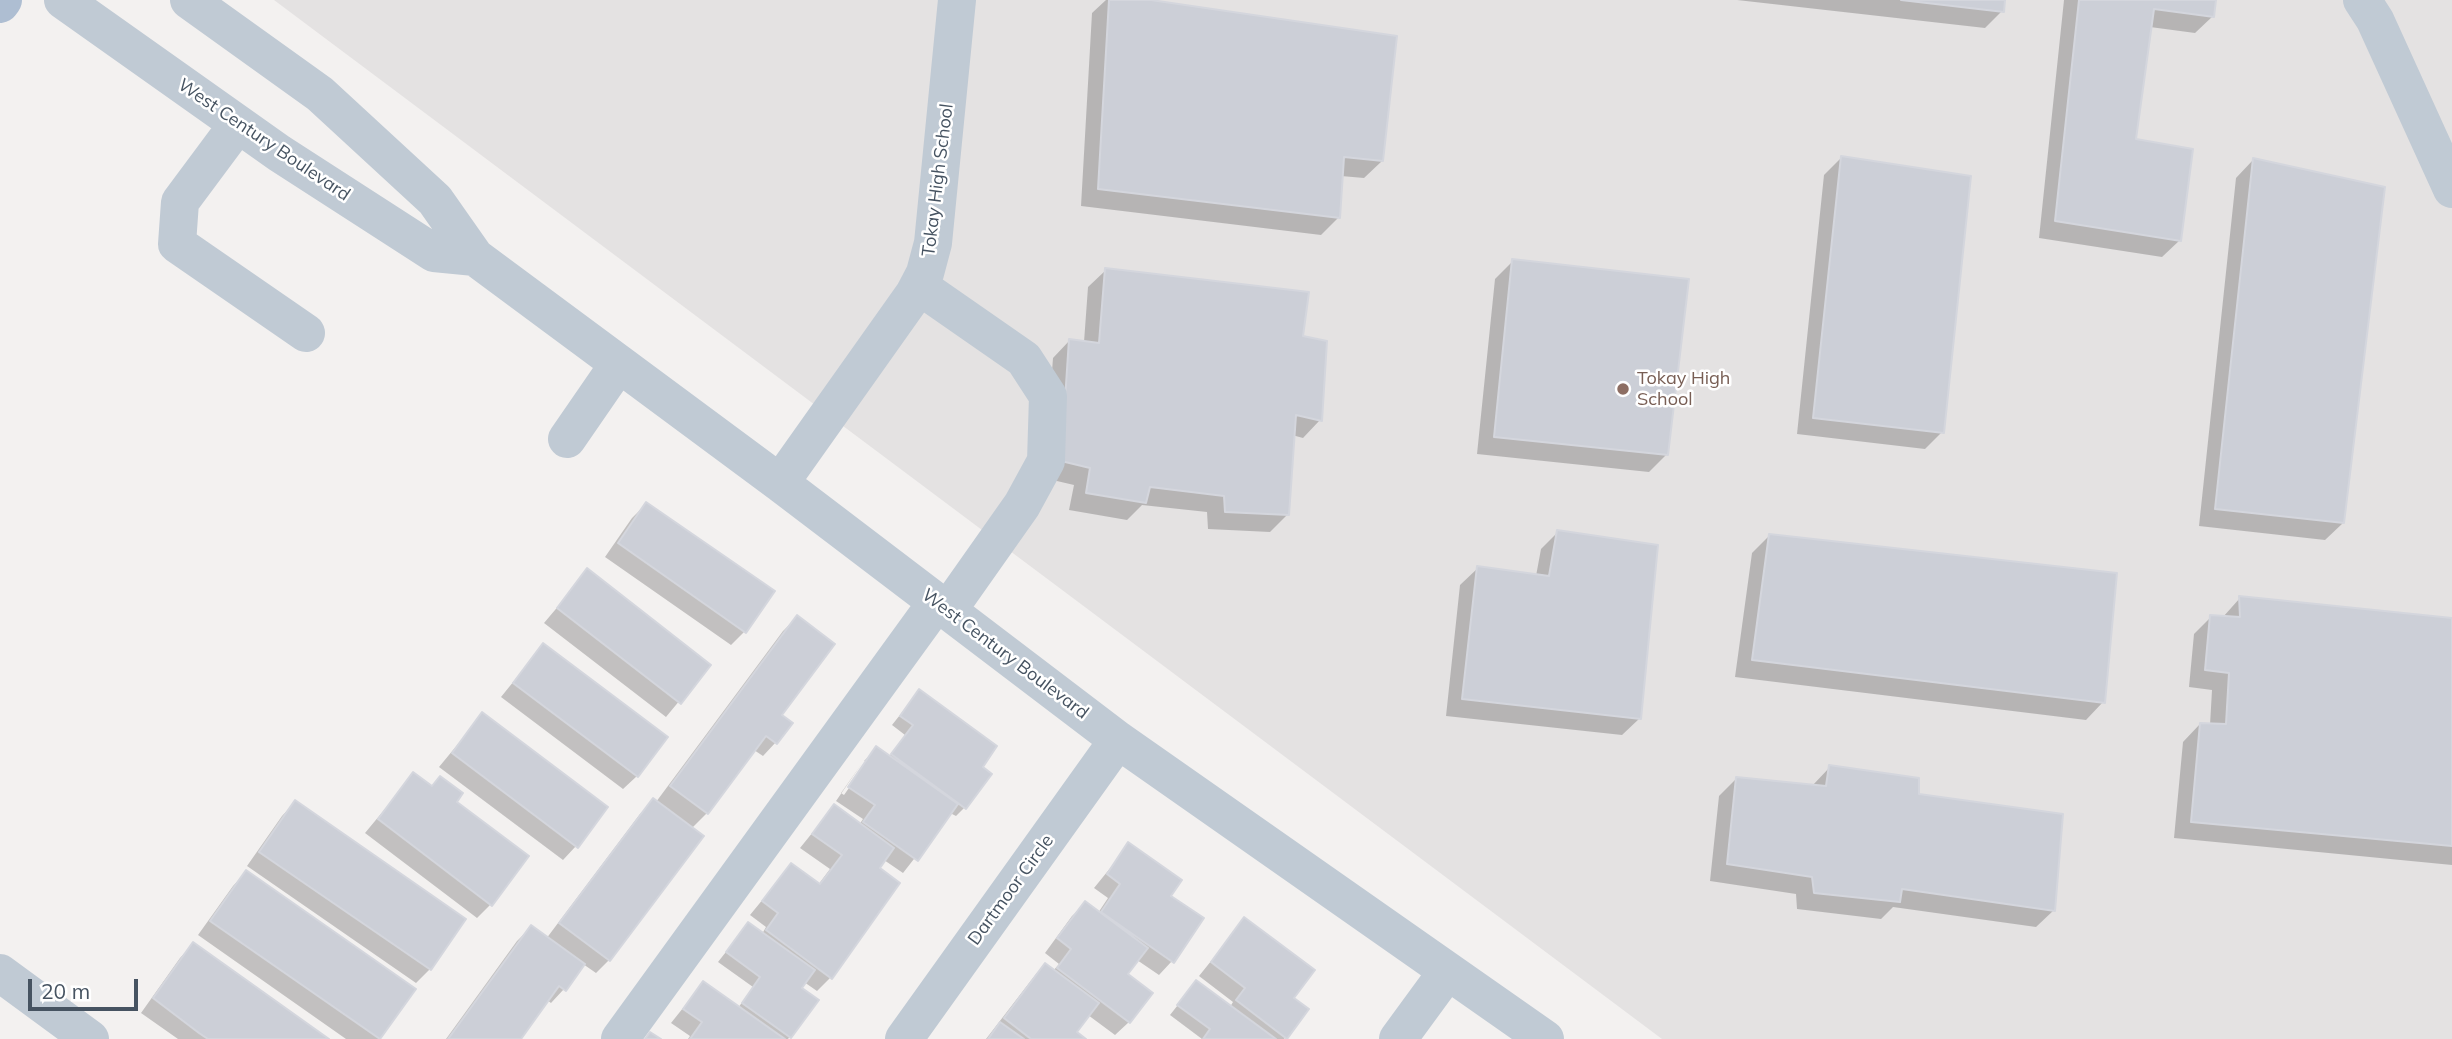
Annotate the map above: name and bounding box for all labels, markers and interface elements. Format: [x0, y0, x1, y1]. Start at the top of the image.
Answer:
street label: West Century Boulevard [174, 74, 354, 206]
street label: Tokay High School [918, 102, 958, 258]
place label: Tokay High School [1637, 368, 1730, 410]
marker: Tokay High School [1615, 381, 1631, 397]
street label: West Century Boulevard [917, 584, 1093, 724]
street label: Dartmoor Circle [964, 831, 1058, 949]
scale bar [32, 965, 142, 1009]
text: 20 m [41, 978, 90, 1004]

